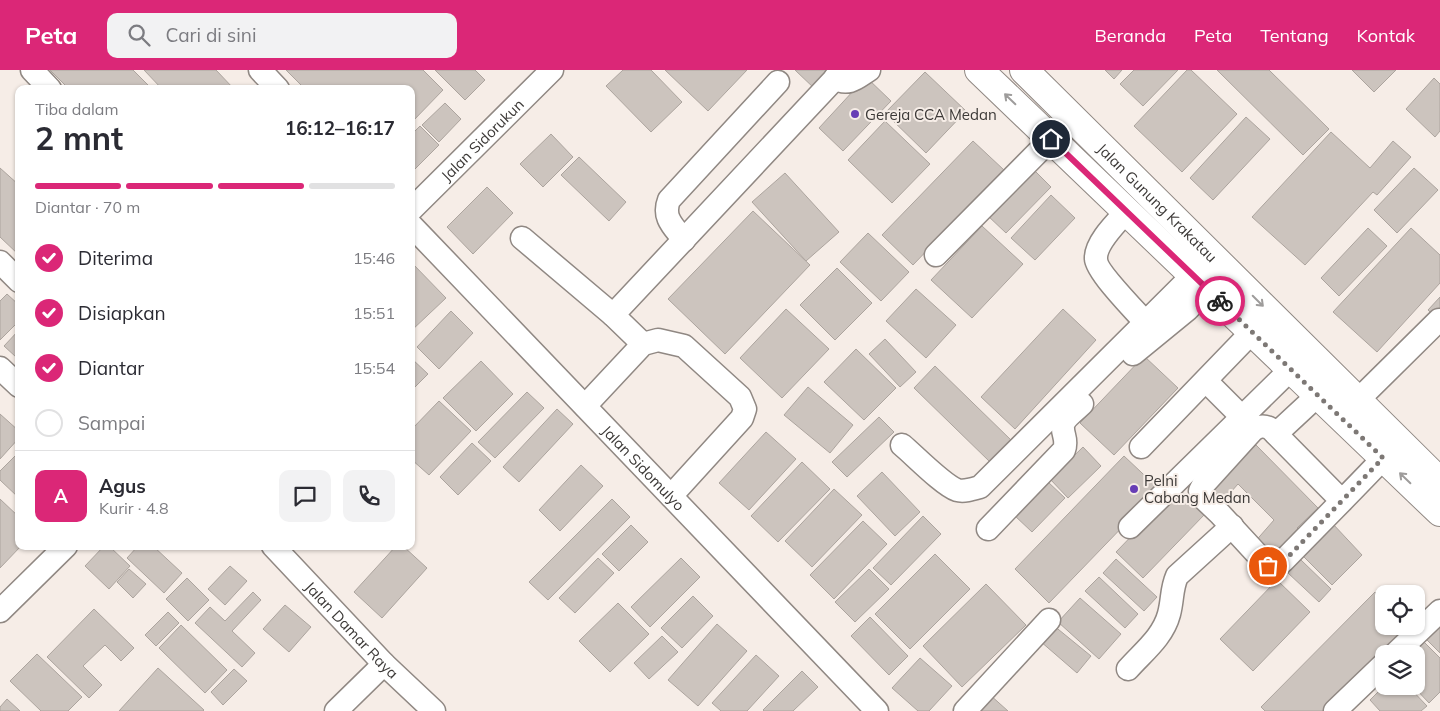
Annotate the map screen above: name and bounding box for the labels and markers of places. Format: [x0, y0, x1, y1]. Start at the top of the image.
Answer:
place label: Gereja CCA Medan [865, 105, 997, 124]
marker: Gereja CCA Medan [849, 108, 861, 120]
pin [1030, 118, 1072, 160]
place label: Pelni Cabang Medan [1144, 471, 1251, 507]
marker: Pelni Cabang Medan [1128, 483, 1140, 495]
pin [1247, 545, 1289, 587]

